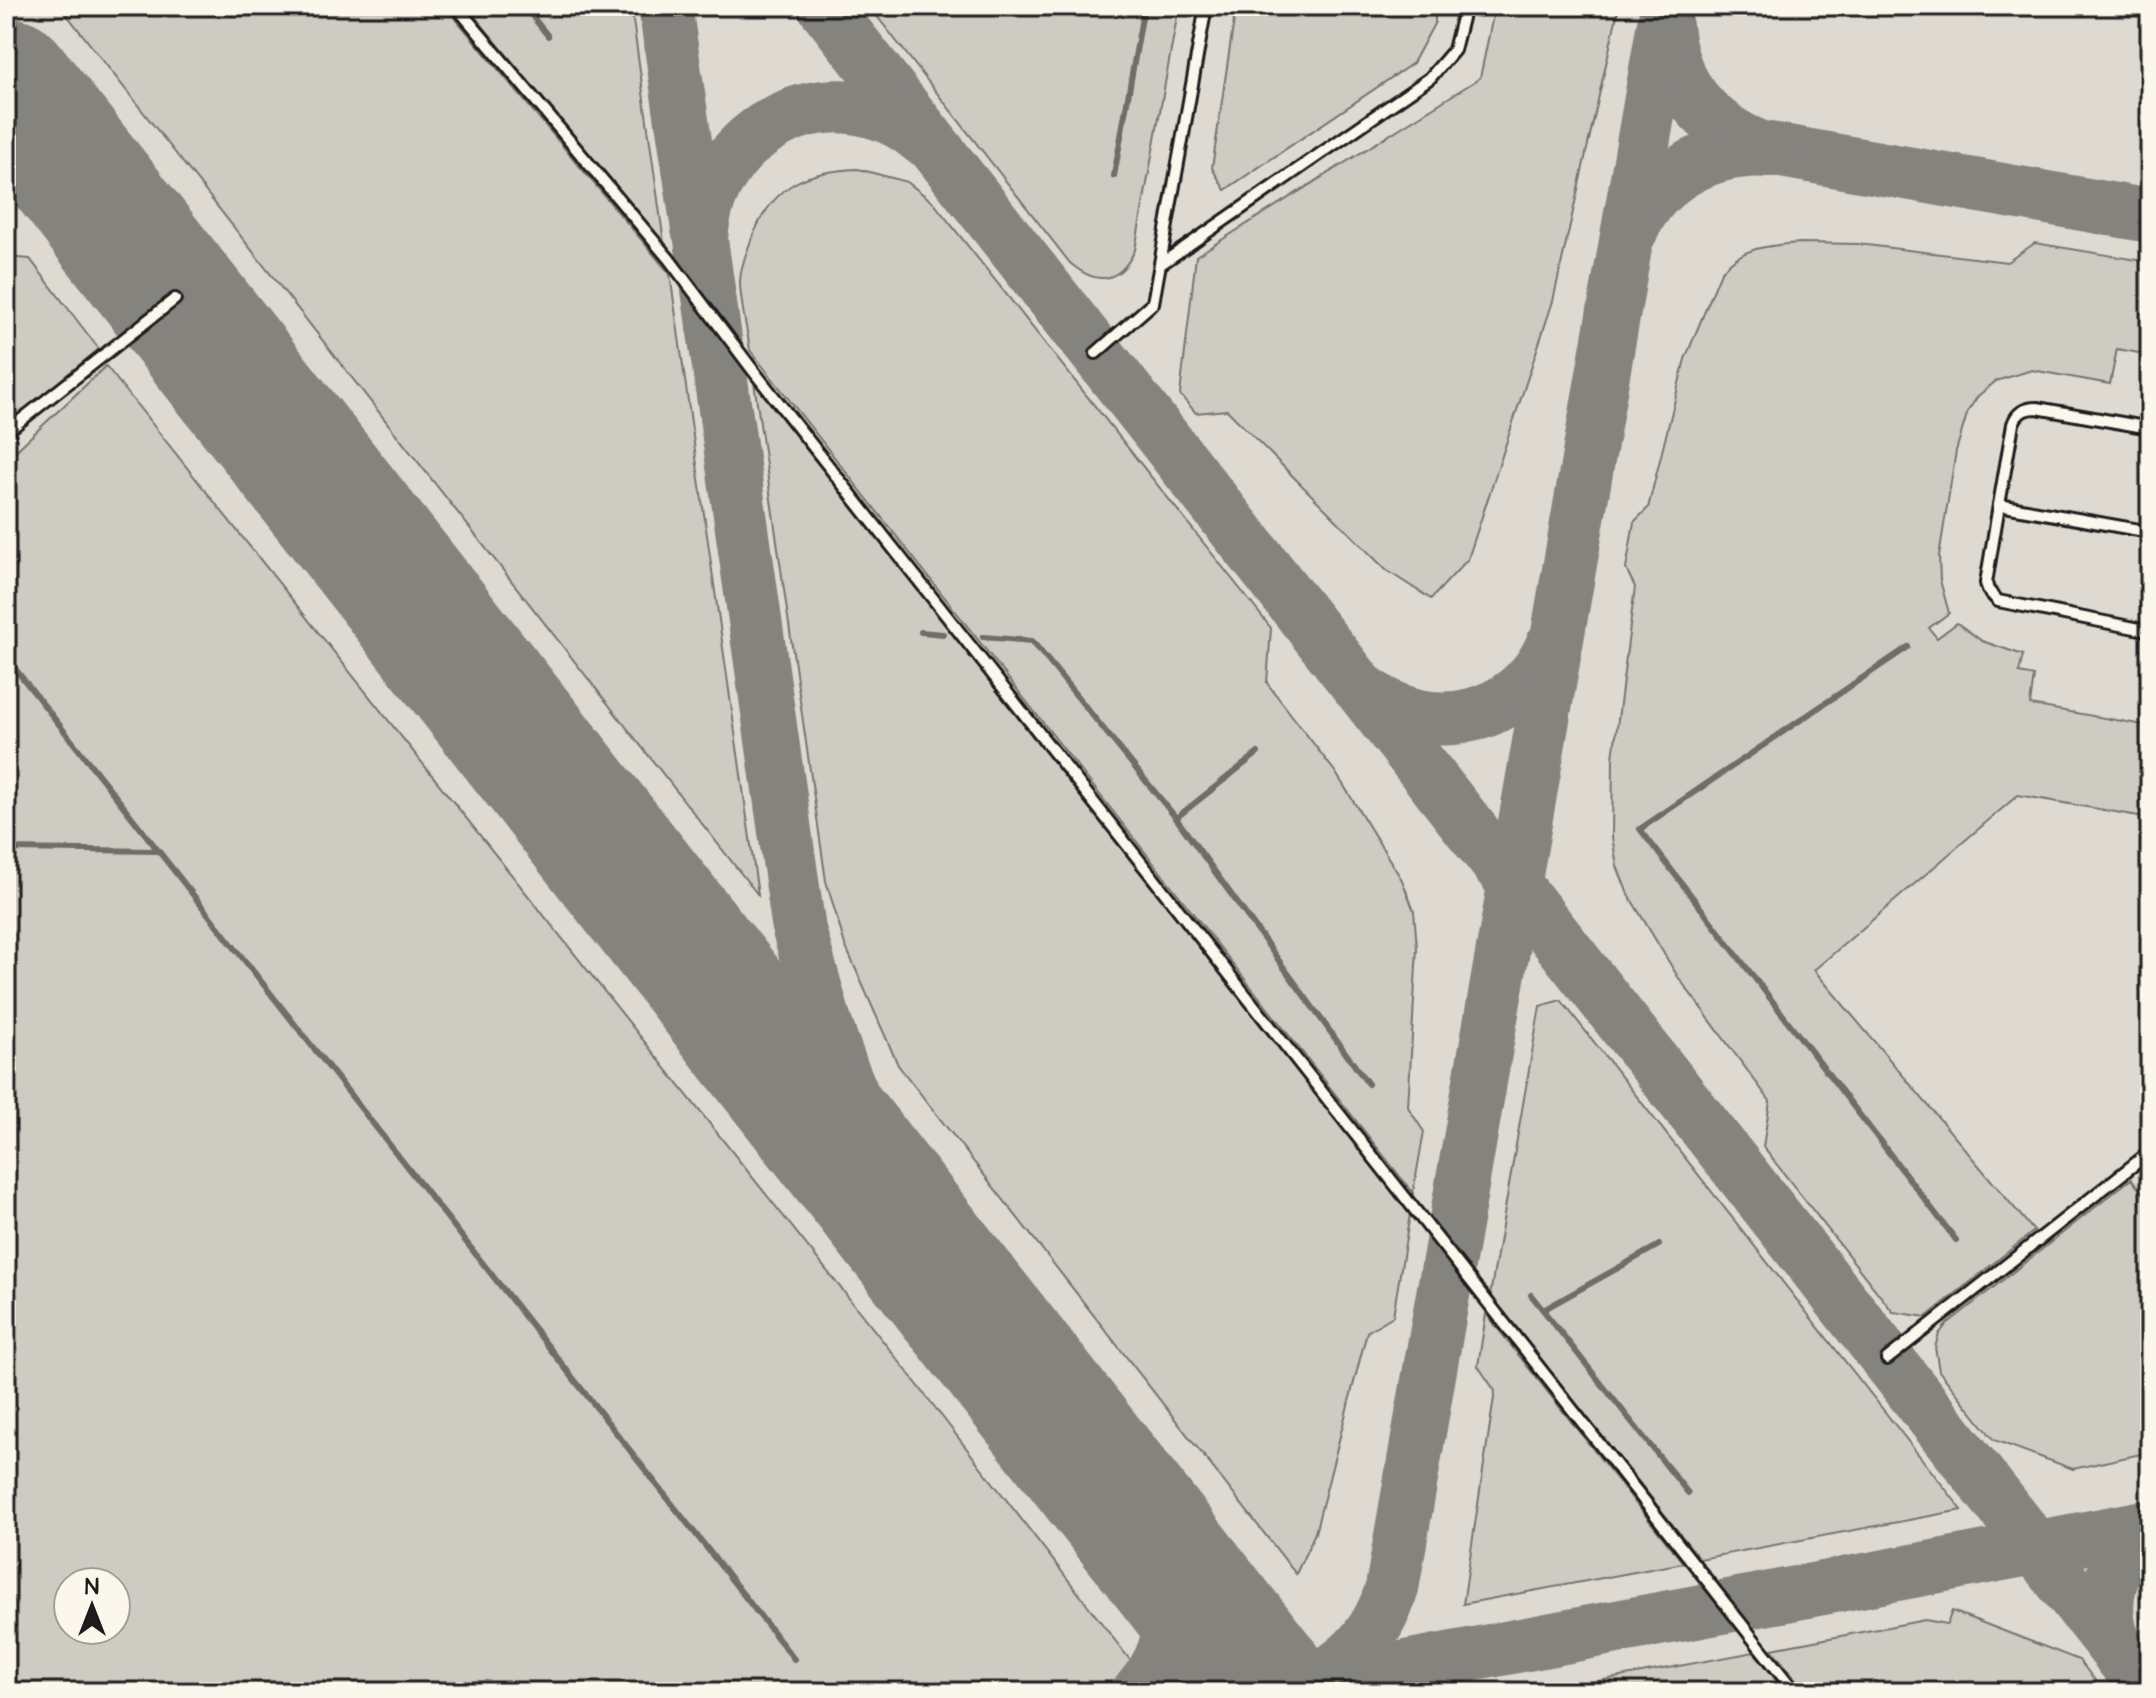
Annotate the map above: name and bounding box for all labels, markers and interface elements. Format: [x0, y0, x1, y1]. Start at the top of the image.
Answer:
north arrow [52, 1566, 132, 1646]
text: N [85, 1572, 99, 1603]

